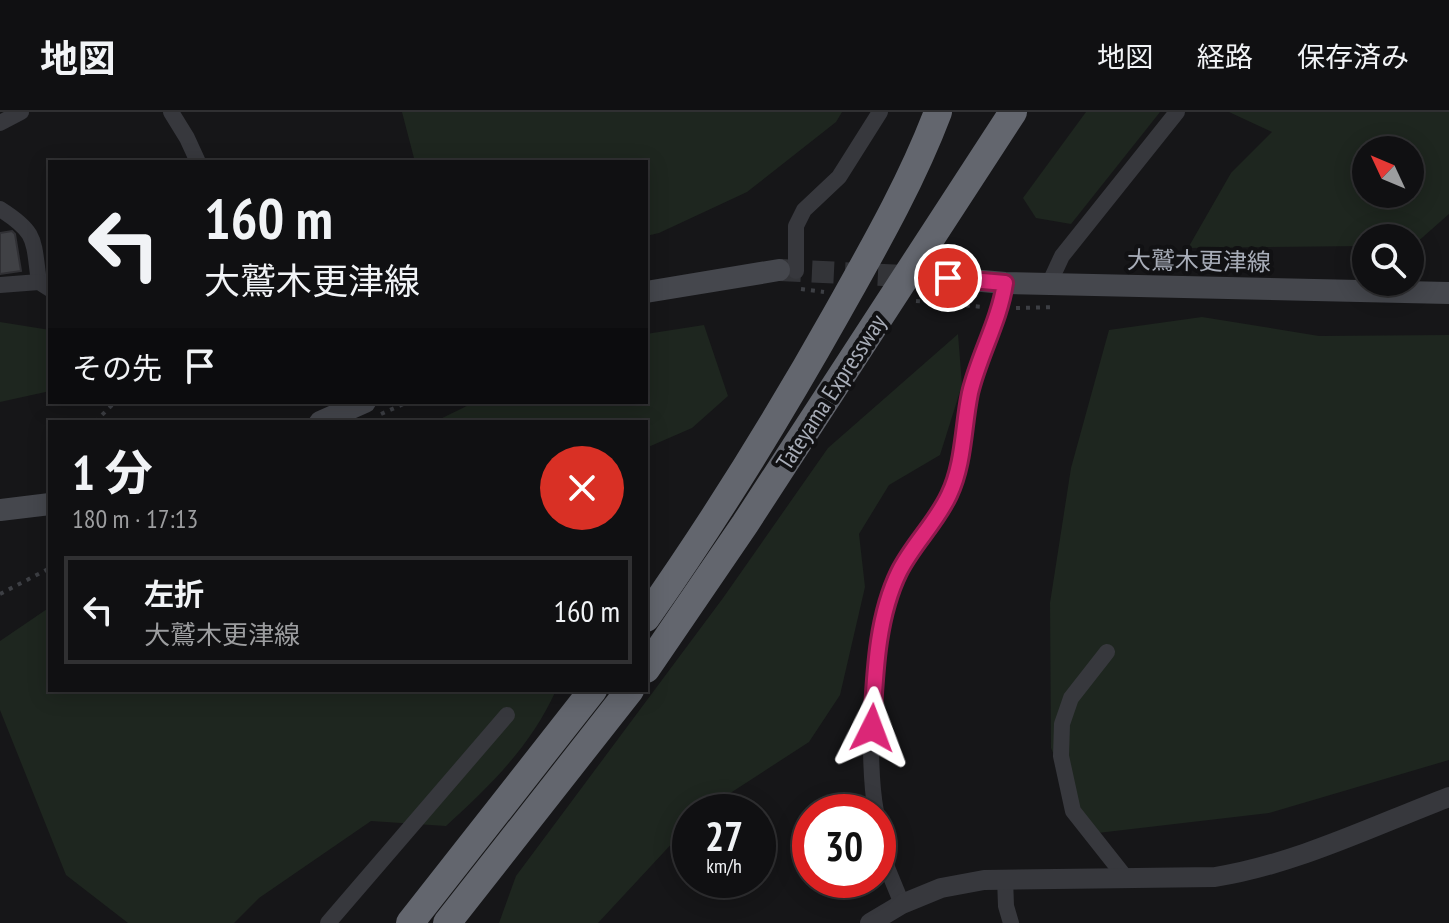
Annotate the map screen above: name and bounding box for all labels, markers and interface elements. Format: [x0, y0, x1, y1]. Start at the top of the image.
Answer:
text: 地図 [40, 33, 116, 82]
text: 地図 [1097, 38, 1153, 75]
text: 経路 [1197, 38, 1253, 75]
text: 保存済み [1297, 38, 1409, 75]
north arrow [1352, 136, 1424, 208]
map controls [1352, 136, 1424, 296]
text: 160 m [204, 182, 333, 254]
icon: left [72, 192, 176, 296]
button: search [1352, 224, 1424, 296]
pin [914, 244, 982, 312]
street label: 大鷲木更津線 [1127, 244, 1271, 278]
icon: arrive [926, 256, 970, 300]
text: 大鷲木更津線 [204, 257, 420, 304]
street label: Tateyama Expressway [769, 308, 893, 476]
icon: arrive [178, 344, 222, 388]
text: その先 [72, 348, 162, 387]
text: 1 分 [72, 441, 153, 503]
button: close [540, 446, 624, 530]
text: 180 m · 17:13 [72, 502, 198, 535]
text: 左折 [144, 574, 204, 613]
icon: left [76, 588, 120, 632]
text: 160 m [554, 591, 620, 630]
text: 大鷲木更津線 [144, 618, 300, 651]
position arrow [830, 686, 914, 770]
speed limit sign: 30 [792, 794, 896, 898]
text: 27 [705, 810, 743, 862]
text: km/h [706, 853, 742, 879]

